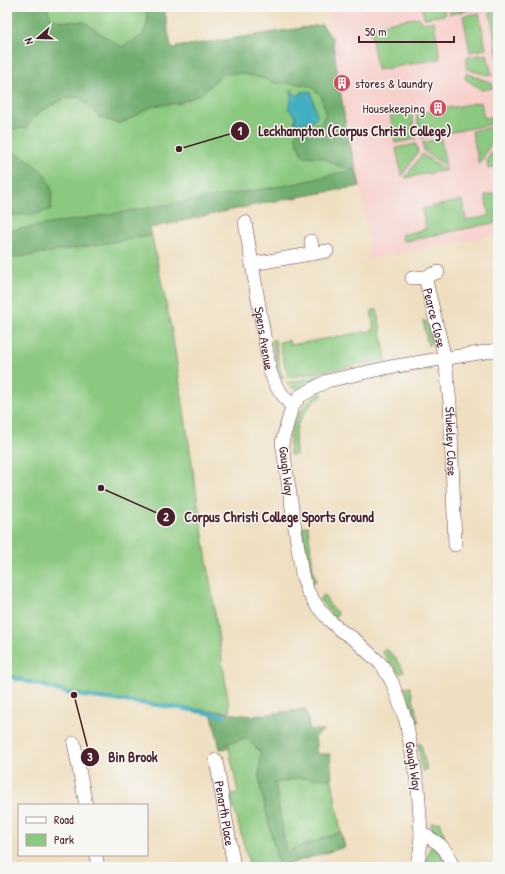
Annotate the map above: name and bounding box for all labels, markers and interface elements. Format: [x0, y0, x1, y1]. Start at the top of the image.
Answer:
north arrow [18, 18, 58, 58]
scale bar [359, 18, 454, 44]
text: 50 m [365, 23, 386, 40]
text: N [21, 36, 36, 47]
building icon: stores & laundry [332, 73, 352, 93]
place label: stores & laundry [355, 74, 433, 92]
building icon: Housekeeping [428, 98, 448, 118]
place label: Housekeeping [362, 99, 425, 117]
callout: Leckhampton (Corpus Christi College) [230, 118, 459, 144]
text: Leckhampton (Corpus Christi College) [259, 121, 451, 142]
text: 1 [238, 122, 243, 139]
street label: Pearce Close [419, 286, 451, 349]
street label: Spens Avenue [250, 305, 279, 371]
street label: Stukeley Close [441, 406, 462, 476]
street label: Gough Way [275, 445, 299, 497]
callout: Corpus Christi College Sports Ground [156, 504, 382, 530]
text: Corpus Christi College Sports Ground [184, 507, 374, 528]
text: 2 [163, 508, 169, 525]
street label: Gough Way [401, 740, 427, 792]
callout: Bin Brook [80, 744, 166, 770]
text: Bin Brook [108, 747, 158, 766]
text: 3 [87, 748, 93, 765]
street label: Penarth Place [211, 779, 239, 847]
legend [18, 804, 148, 856]
text: Road [54, 811, 74, 828]
text: Park [54, 831, 74, 848]

